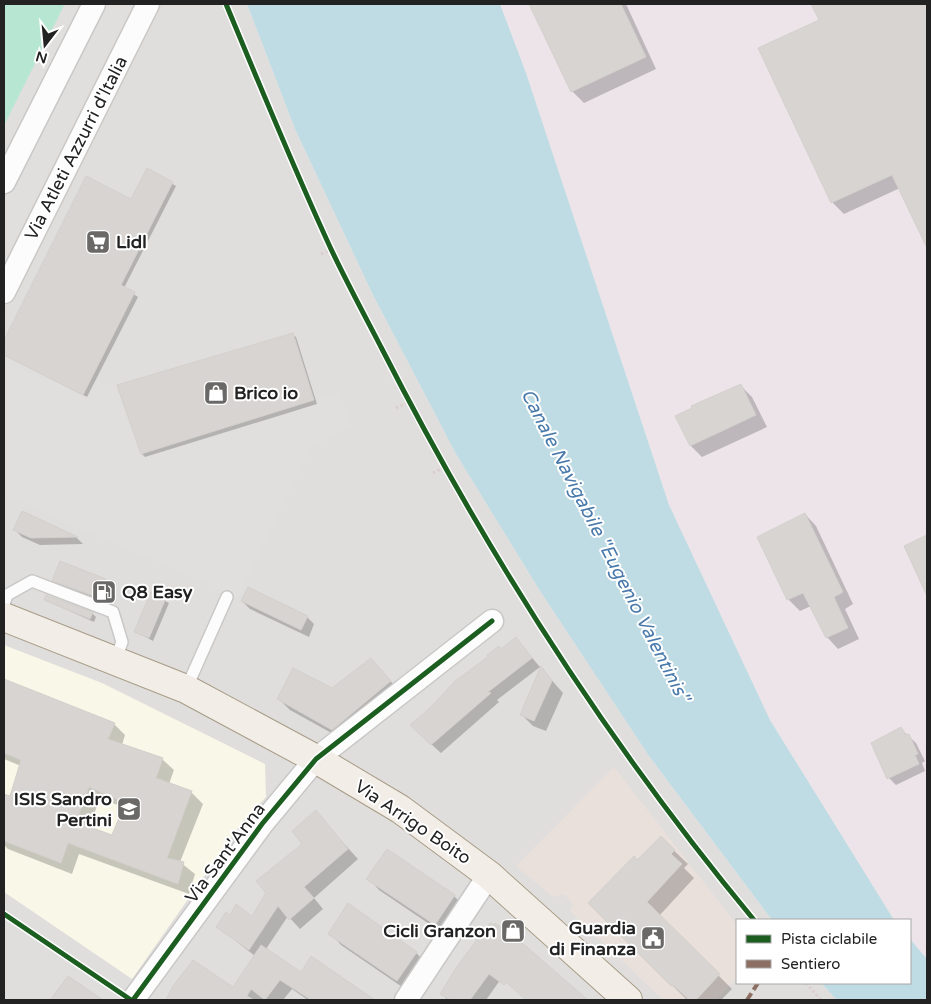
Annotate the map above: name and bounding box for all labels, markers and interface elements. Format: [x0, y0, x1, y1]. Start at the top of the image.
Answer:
north arrow [20, 20, 70, 70]
text: N [34, 47, 49, 67]
street label: Via Atleti Azzurri d'Italia [20, 52, 132, 244]
supermarket icon: Lidl [85, 229, 111, 255]
place label: Lidl [116, 231, 147, 253]
shop icon: Brico io [203, 380, 229, 406]
place label: Brico io [234, 382, 298, 404]
water label: Canale Navigabile "Eugenio Valentinis" [516, 385, 695, 709]
fuel station icon: Q8 Easy [91, 579, 117, 605]
place label: Q8 Easy [122, 581, 193, 603]
street label: Via Arrigo Boito [351, 775, 475, 869]
place label: ISIS Sandro Pertini [14, 788, 112, 831]
school or university icon: ISIS Sandro Pertini [116, 796, 142, 822]
street label: Via Sant'Anna [180, 799, 270, 907]
place label: Guardia di Finanza [549, 917, 636, 960]
shop icon: Cicli Granzon [500, 918, 526, 944]
legend [736, 919, 911, 984]
place label: Cicli Granzon [383, 920, 496, 942]
public building icon: Guardia di Finanza [640, 925, 666, 951]
text: Pista ciclabile [781, 930, 877, 948]
text: Sentiero [781, 955, 840, 973]

